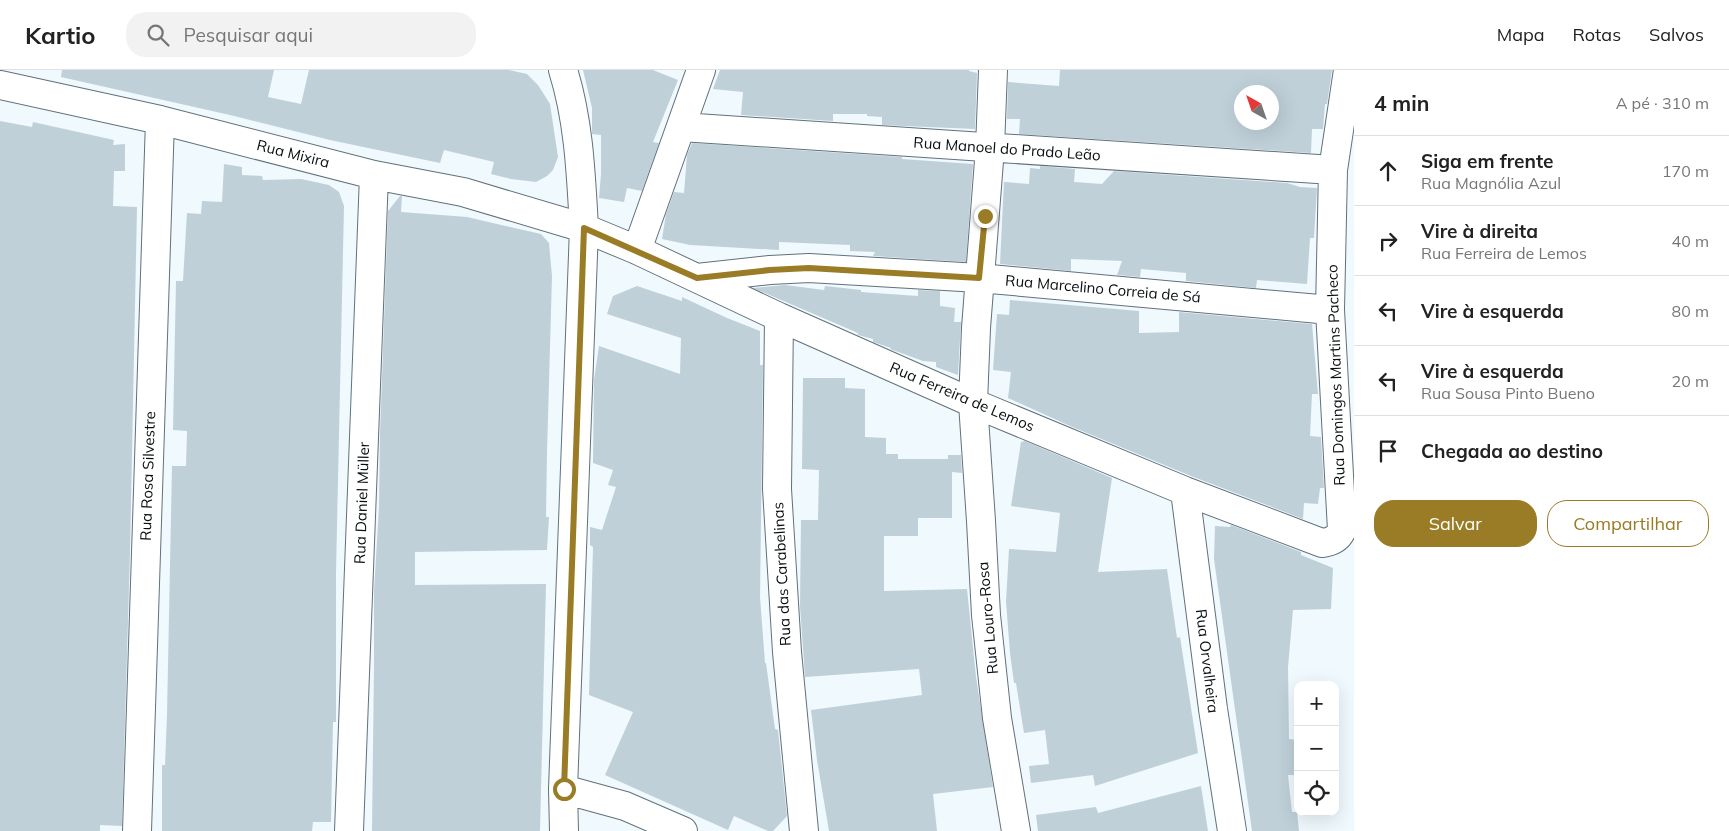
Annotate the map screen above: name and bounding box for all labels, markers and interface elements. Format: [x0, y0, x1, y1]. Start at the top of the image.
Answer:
search box [126, 12, 476, 57]
text: Kartio [25, 20, 96, 50]
icon: search [144, 21, 172, 49]
text: Pesquisar aqui [184, 23, 313, 47]
text: Mapa [1497, 23, 1545, 46]
text: Rotas [1573, 23, 1621, 46]
text: Salvos [1649, 23, 1704, 46]
north arrow [1234, 85, 1279, 130]
text: 4 min [1374, 90, 1429, 116]
text: A pé · 310 m [1616, 93, 1709, 113]
street label: Rua Manoel do Prado Leão [913, 132, 1101, 165]
street label: Rua Mixira [255, 135, 331, 172]
text: Siga em frente [1421, 149, 1553, 173]
icon: ahead [1374, 157, 1402, 185]
text: 170 m [1662, 161, 1709, 181]
text: Rua Magnólia Azul [1421, 173, 1561, 193]
route end [974, 205, 997, 228]
text: Vire à direita [1421, 219, 1538, 243]
icon: right [1374, 227, 1402, 255]
text: 40 m [1672, 231, 1709, 251]
text: Rua Ferreira de Lemos [1421, 243, 1587, 263]
street label: Rua Domingos Martins Pacheco [1322, 264, 1349, 486]
street label: Rua Marcelino Correia de Sá [1004, 270, 1202, 307]
icon: left [1374, 297, 1402, 325]
text: Vire à esquerda [1421, 299, 1564, 323]
text: 80 m [1672, 301, 1709, 321]
street label: Rua Ferreira de Lemos [887, 357, 1038, 436]
text: Vire à esquerda [1421, 359, 1564, 383]
icon: left [1374, 367, 1402, 395]
text: 20 m [1672, 371, 1709, 391]
text: Rua Sousa Pinto Bueno [1421, 383, 1595, 403]
street label: Rua Rosa Silvestre [136, 411, 159, 541]
icon: arrive [1374, 437, 1402, 465]
text: Chegada ao destino [1421, 439, 1603, 463]
street label: Rua Daniel Müller [350, 441, 373, 564]
button: Salvar [1374, 500, 1537, 547]
button: Compartilhar [1547, 500, 1709, 547]
street label: Rua das Carabelinas [768, 502, 795, 647]
street label: Rua Louro-Rosa [973, 561, 1002, 675]
street label: Rua Orvalheira [1192, 608, 1223, 714]
map controls [1294, 681, 1339, 816]
button: + [1294, 681, 1339, 726]
button: − [1294, 726, 1339, 771]
button: locate [1294, 771, 1339, 816]
route start [553, 778, 576, 801]

